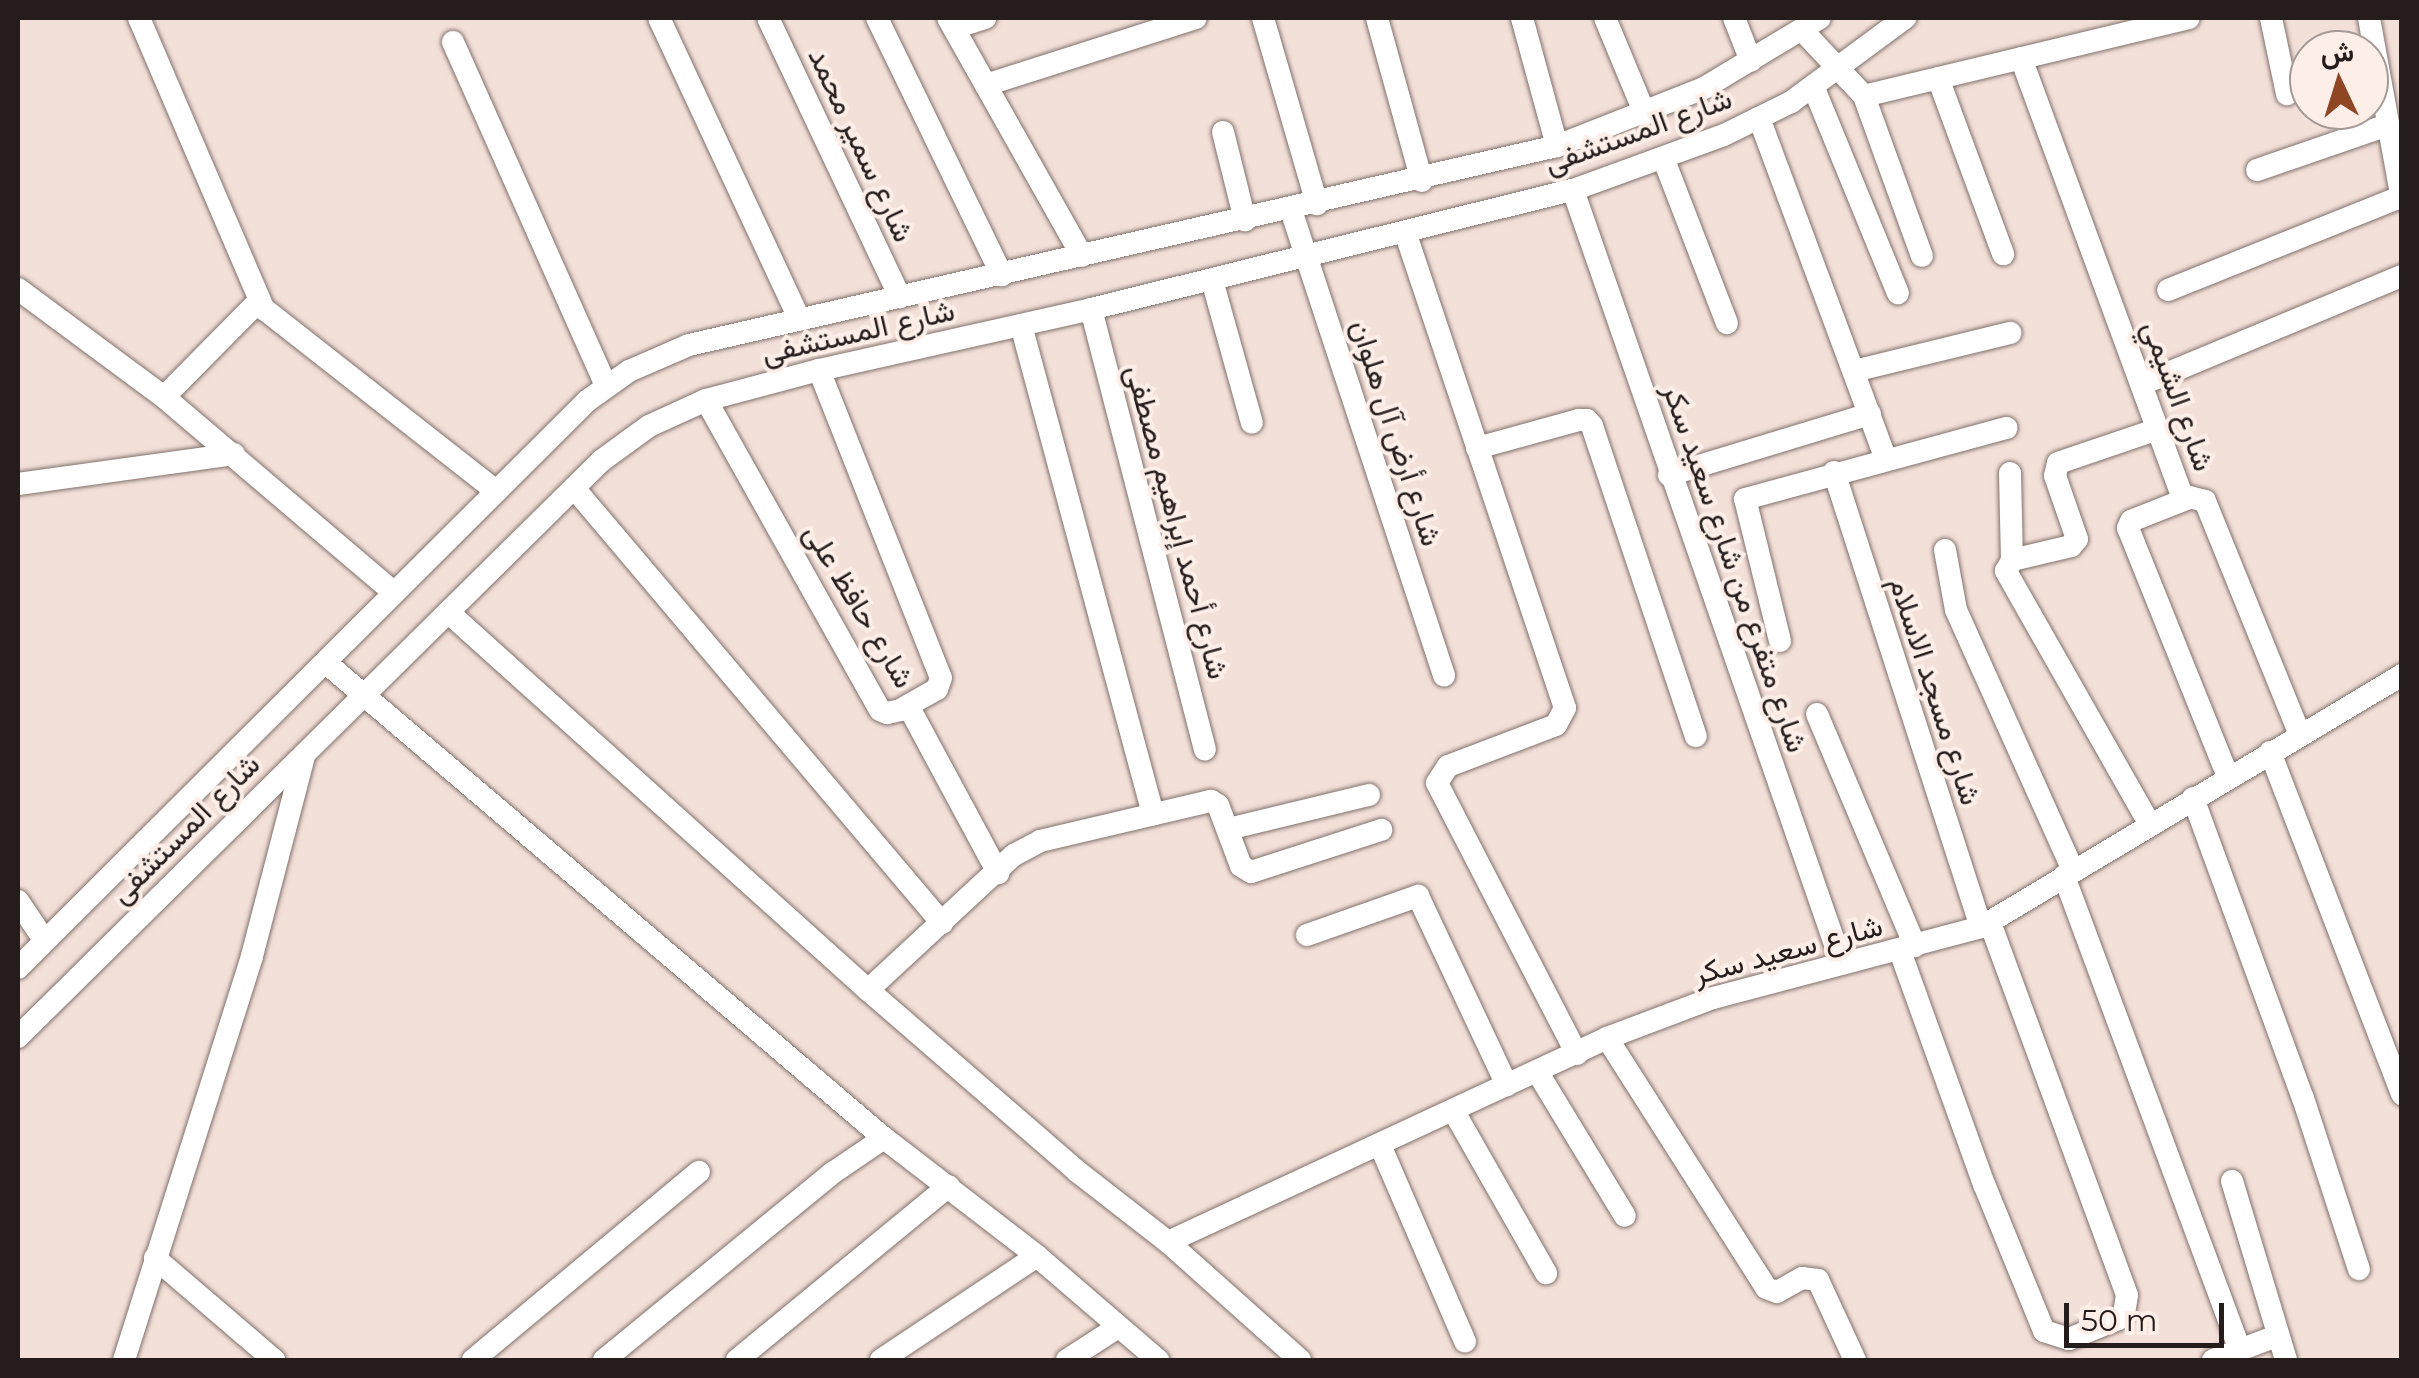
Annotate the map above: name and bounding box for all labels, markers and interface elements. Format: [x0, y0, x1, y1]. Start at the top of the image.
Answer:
north arrow [2289, 30, 2389, 130]
text: ش [2319, 34, 2355, 70]
street label: شارع سمير محمد [800, 42, 922, 248]
street label: شارع المستشفى [1539, 80, 1737, 182]
street label: شارع المستشفى [758, 292, 958, 372]
street label: شارع أرض آل هلوان [1343, 316, 1449, 550]
street label: شارع الشيمي [2134, 316, 2222, 476]
street label: شارع أحمد إبراهيم مصطفى [1118, 361, 1236, 683]
street label: شارع متفرع من شارع سعيد سكر [1655, 379, 1815, 757]
street label: شارع حافظ على [796, 517, 922, 695]
street label: شارع مسجد الاسلام [1881, 573, 1989, 809]
street label: شارع المستشفى [103, 747, 267, 911]
street label: شارع سعيد سكر [1690, 907, 1886, 993]
scale bar [2069, 1283, 2229, 1345]
text: 50 m [2081, 1302, 2158, 1339]

